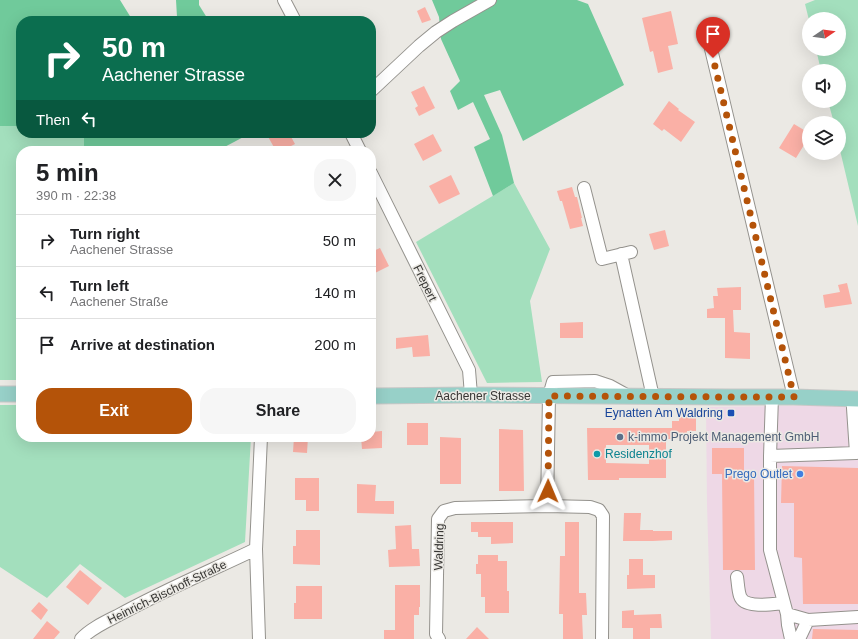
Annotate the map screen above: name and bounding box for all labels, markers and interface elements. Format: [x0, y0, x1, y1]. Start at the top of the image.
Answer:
north arrow [802, 12, 846, 56]
map controls [802, 12, 846, 160]
pin [696, 17, 730, 58]
icon: arrive [702, 23, 724, 45]
icon: right [36, 32, 88, 84]
text: 50 m [102, 32, 166, 63]
button: sound [802, 64, 846, 108]
text: Aachener Strasse [102, 65, 245, 85]
icon: left [78, 108, 100, 130]
text: Then [36, 111, 70, 128]
button: layers [802, 116, 846, 160]
text: 5 min [36, 159, 99, 186]
button: close [314, 159, 356, 201]
text: 390 m · 22:38 [36, 188, 116, 203]
text: Turn right [70, 225, 140, 242]
icon: right [36, 230, 58, 252]
text: 50 m [323, 232, 356, 249]
text: Aachener Strasse [70, 242, 173, 257]
street label: Frepert [410, 263, 440, 304]
text: Turn left [70, 277, 129, 294]
icon: left [36, 282, 58, 304]
text: 140 m [314, 284, 356, 301]
text: Aachener Straße [70, 294, 168, 309]
icon: arrive [36, 334, 58, 356]
text: Arrive at destination [70, 336, 215, 353]
text: 200 m [314, 336, 356, 353]
button: Exit [36, 388, 192, 434]
button: Share [200, 388, 356, 434]
street label: Aachener Strasse [435, 389, 531, 403]
place label: Eynatten Am Waldring [605, 406, 723, 420]
marker: Eynatten Am Waldring [726, 408, 736, 418]
place label: k-immo Projekt Management GmbH [628, 430, 819, 444]
marker: k-immo Projekt Management GmbH [615, 432, 625, 442]
place label: Residenzhof [605, 447, 672, 461]
marker: Residenzhof [592, 449, 602, 459]
place label: Prego Outlet [725, 467, 793, 481]
marker: Prego Outlet [795, 469, 805, 479]
position arrow [527, 470, 569, 512]
street label: Waldring [431, 523, 447, 571]
street label: Heinrich-Bischoff-Straße [105, 557, 229, 627]

